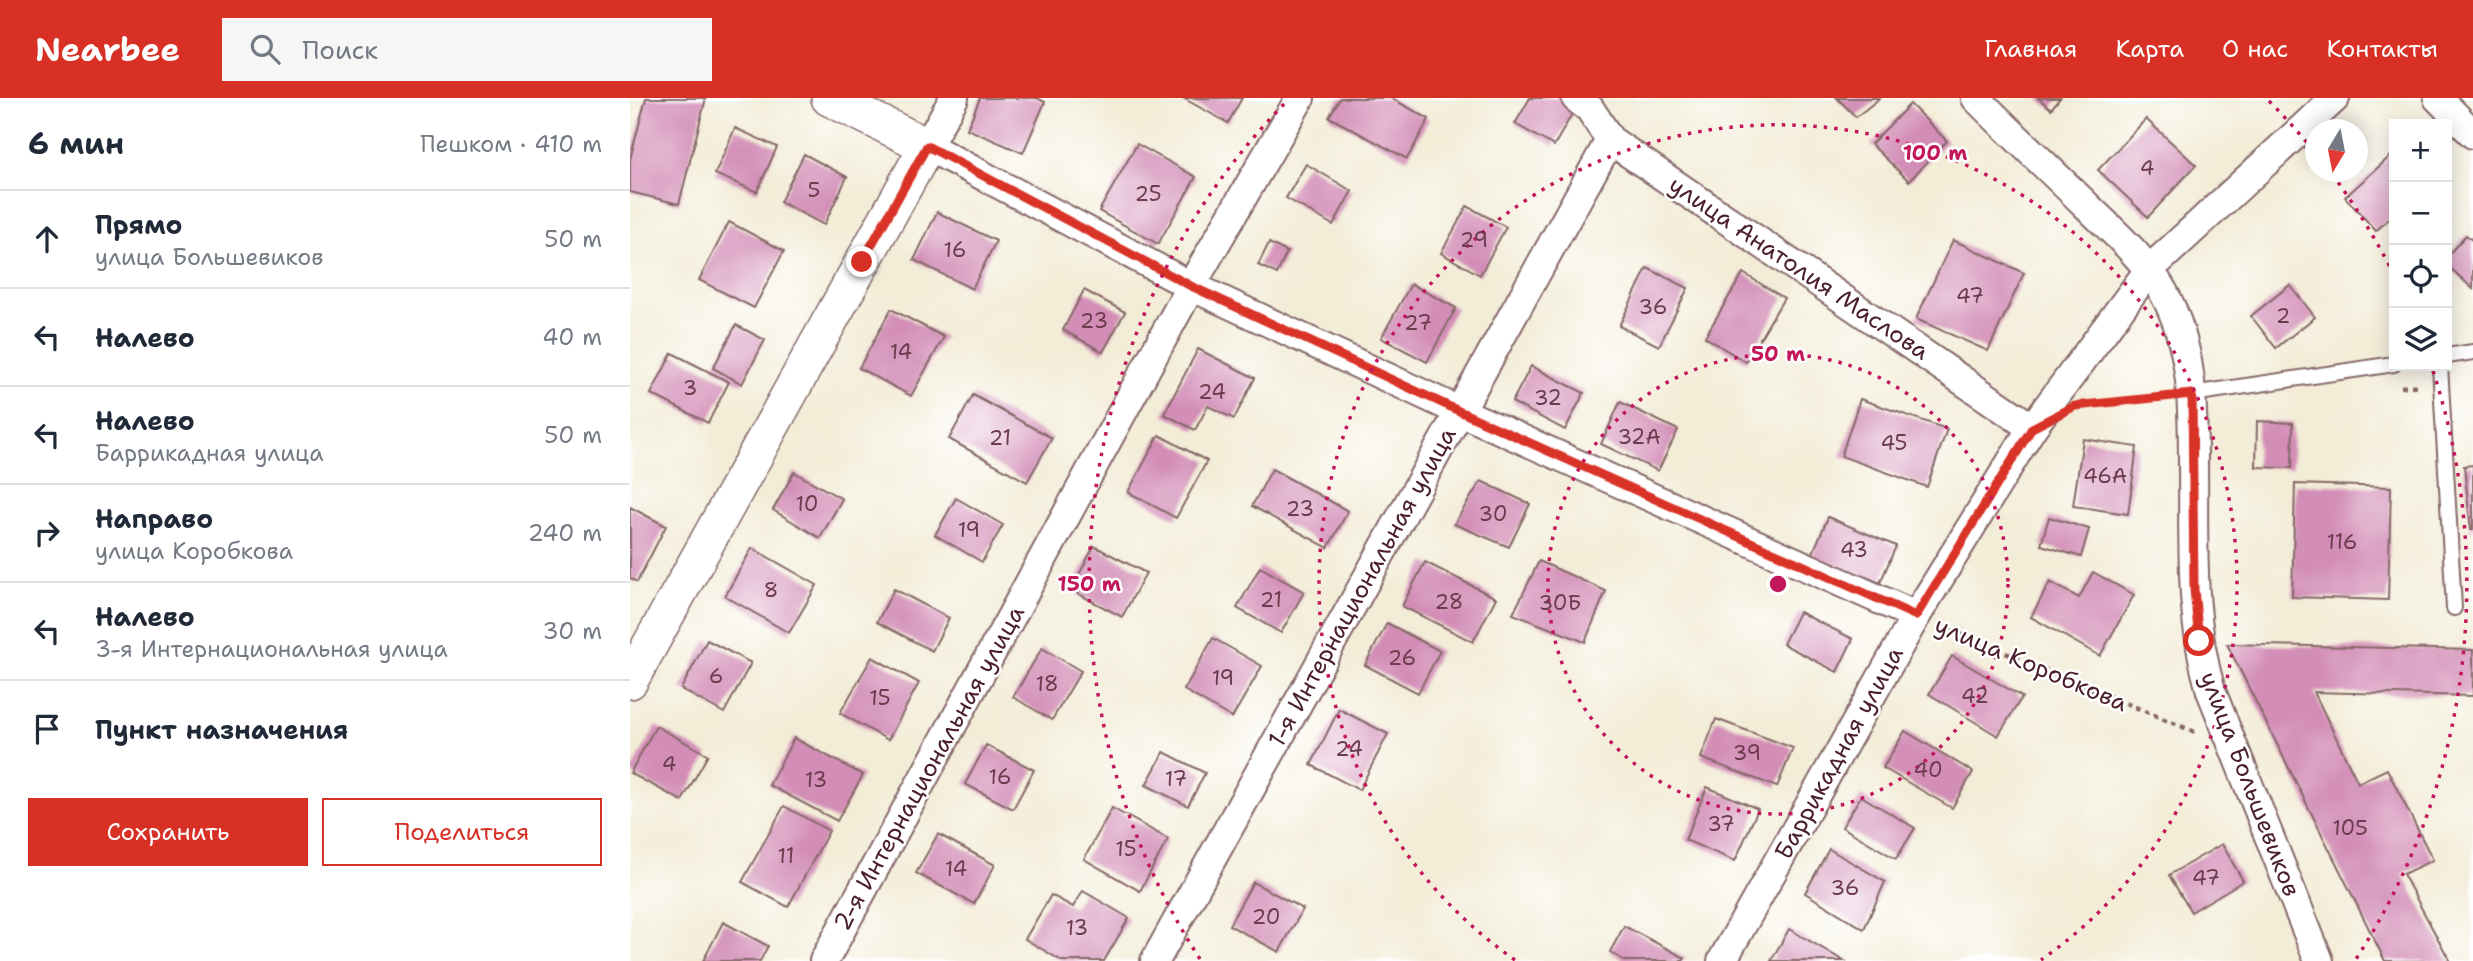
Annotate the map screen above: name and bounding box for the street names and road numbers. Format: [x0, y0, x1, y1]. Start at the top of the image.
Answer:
street label: улица Анатолия Маслова [1663, 169, 1936, 367]
street label: 1-я Интернациональная улица [1261, 421, 1463, 753]
street label: 2-я Интернациональная улица [826, 600, 1032, 936]
street label: улица Коробкова [1930, 609, 2132, 719]
street label: Баррикадная улица [1767, 641, 1911, 865]
street label: улица Большевиков [2192, 667, 2308, 901]

